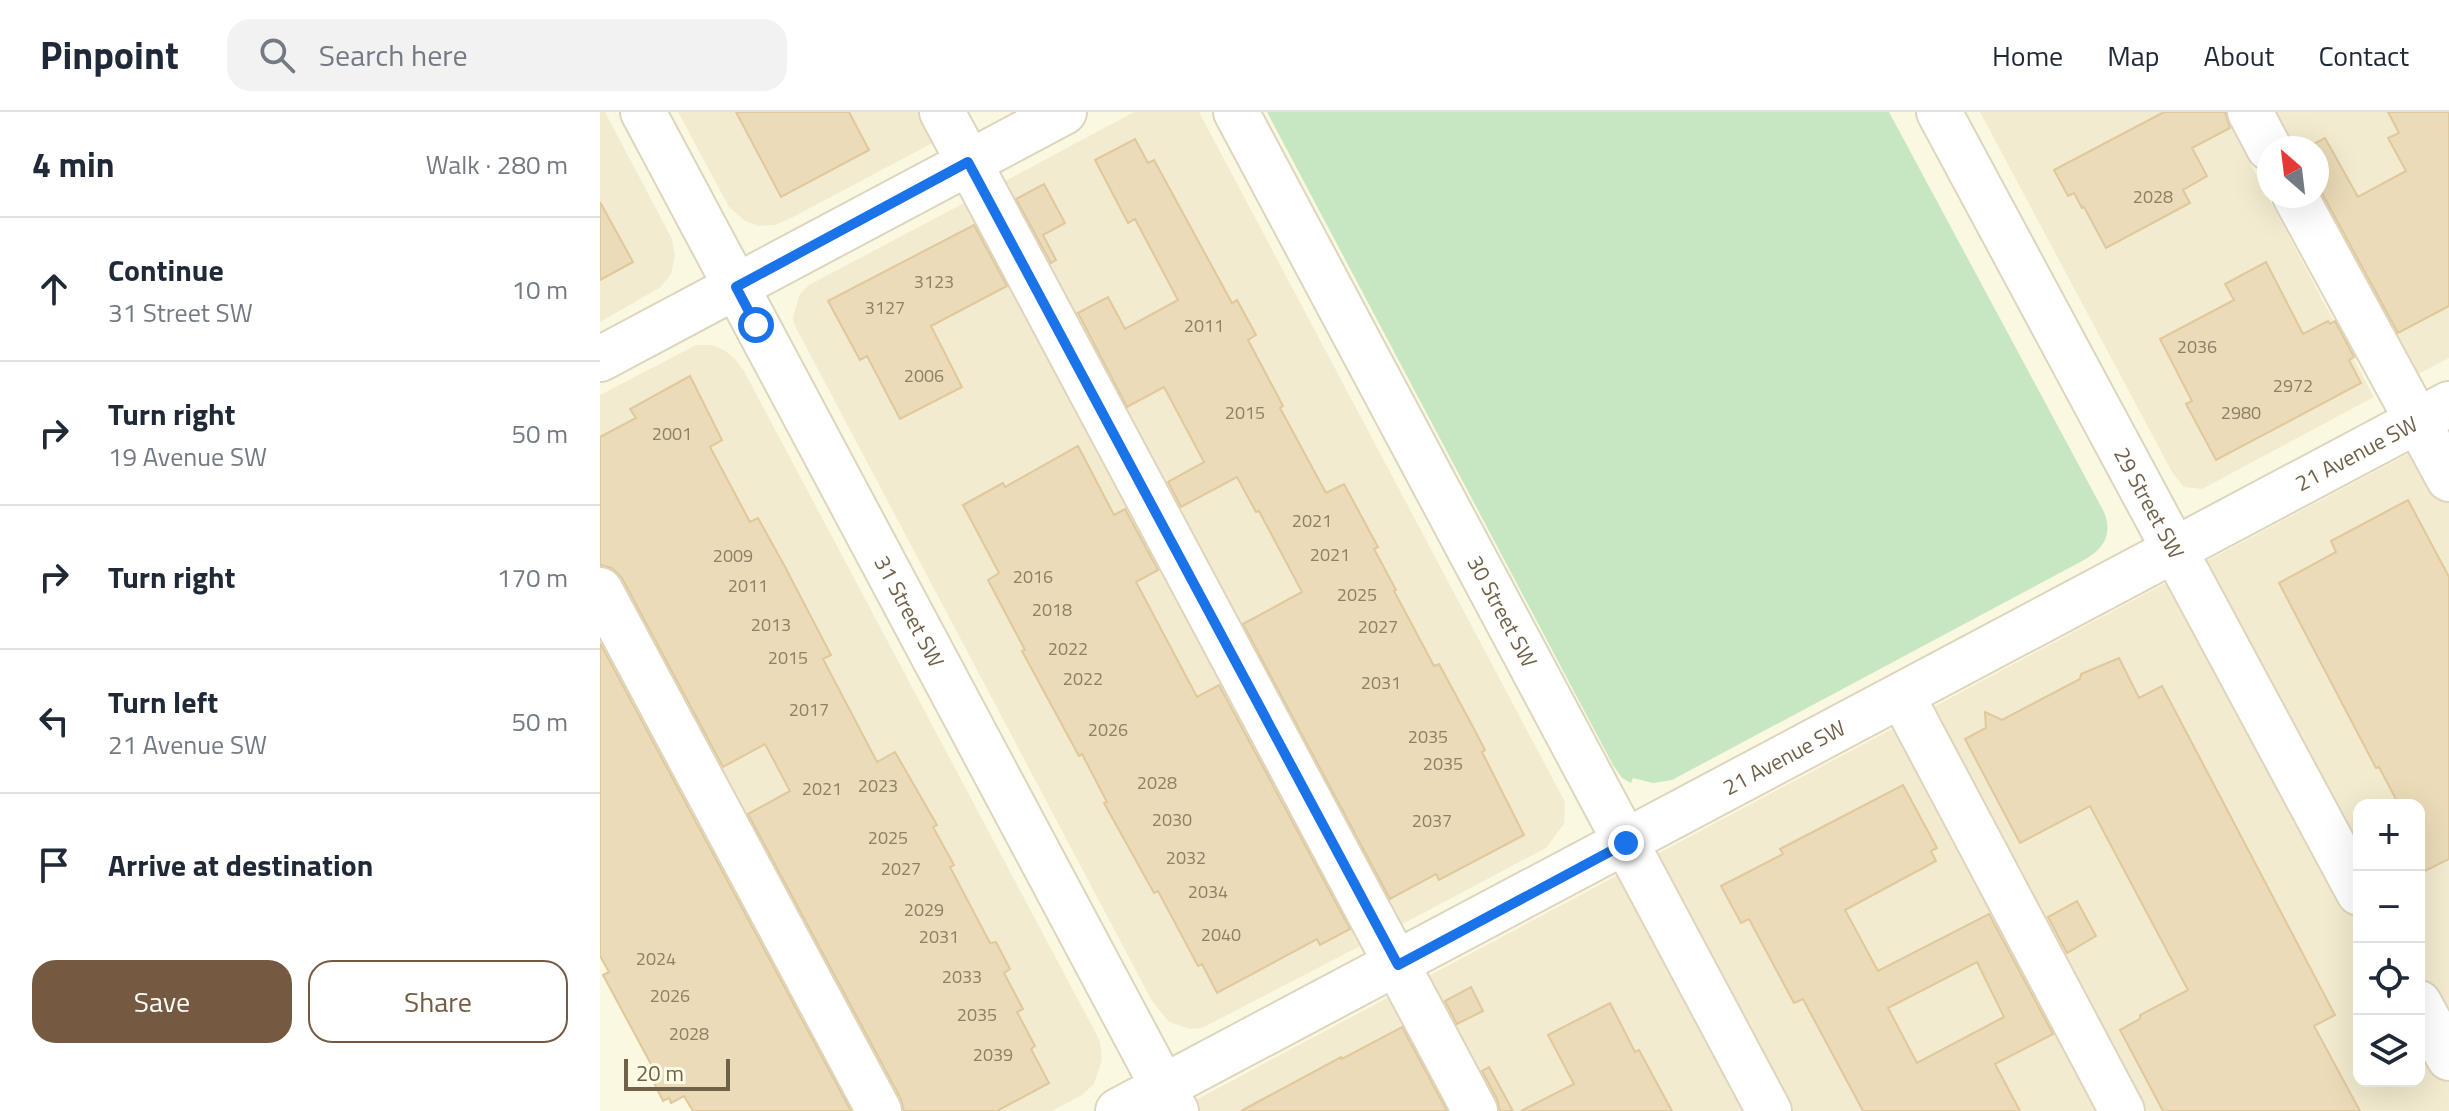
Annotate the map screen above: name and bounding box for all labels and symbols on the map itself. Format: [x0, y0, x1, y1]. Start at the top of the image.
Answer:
north arrow [2257, 136, 2329, 208]
house number: 2028 [2133, 183, 2173, 210]
house number: 3123 [914, 268, 954, 295]
house number: 3127 [865, 294, 905, 321]
route start [738, 307, 774, 343]
house number: 2011 [1184, 312, 1224, 339]
house number: 2036 [2177, 333, 2217, 360]
house number: 2006 [904, 362, 944, 389]
house number: 2972 [2273, 372, 2313, 399]
house number: 2015 [1225, 399, 1265, 426]
house number: 2980 [2221, 399, 2261, 426]
street label: 21 Avenue SW [2289, 407, 2424, 500]
house number: 2001 [652, 420, 692, 447]
street label: 29 Street SW [2105, 441, 2193, 565]
house number: 2021 [1292, 507, 1332, 534]
house number: 2021 [1310, 541, 1350, 568]
house number: 2009 [713, 542, 753, 569]
street label: 31 Street SW [866, 549, 953, 673]
street label: 30 Street SW [1459, 549, 1546, 673]
house number: 2016 [1013, 563, 1053, 590]
house number: 2011 [728, 572, 768, 599]
house number: 2025 [1337, 581, 1377, 608]
house number: 2018 [1032, 596, 1072, 623]
house number: 2013 [751, 611, 791, 638]
house number: 2027 [1358, 613, 1398, 640]
house number: 2022 [1048, 635, 1088, 662]
house number: 2015 [768, 644, 808, 671]
house number: 2022 [1063, 665, 1103, 692]
house number: 2031 [1361, 669, 1401, 696]
house number: 2017 [789, 696, 829, 723]
street label: 21 Avenue SW [1716, 711, 1851, 804]
house number: 2026 [1088, 716, 1128, 743]
house number: 2035 [1408, 723, 1448, 750]
house number: 2035 [1423, 750, 1463, 777]
house number: 2028 [1137, 769, 1177, 796]
house number: 2023 [858, 772, 898, 799]
house number: 2021 [802, 775, 842, 802]
house number: 2030 [1152, 806, 1192, 833]
house number: 2037 [1412, 807, 1452, 834]
house number: 2025 [868, 824, 908, 851]
route end [1608, 825, 1644, 861]
house number: 2032 [1166, 844, 1206, 871]
house number: 2027 [881, 855, 921, 882]
house number: 2034 [1188, 878, 1228, 905]
house number: 2029 [904, 896, 944, 923]
house number: 2040 [1201, 921, 1241, 948]
house number: 2031 [919, 923, 959, 950]
house number: 2024 [636, 945, 676, 972]
house number: 2033 [942, 963, 982, 990]
house number: 2026 [650, 982, 690, 1009]
house number: 2035 [957, 1001, 997, 1028]
house number: 2028 [669, 1020, 709, 1047]
house number: 2039 [973, 1041, 1013, 1068]
scale bar [624, 1055, 730, 1091]

